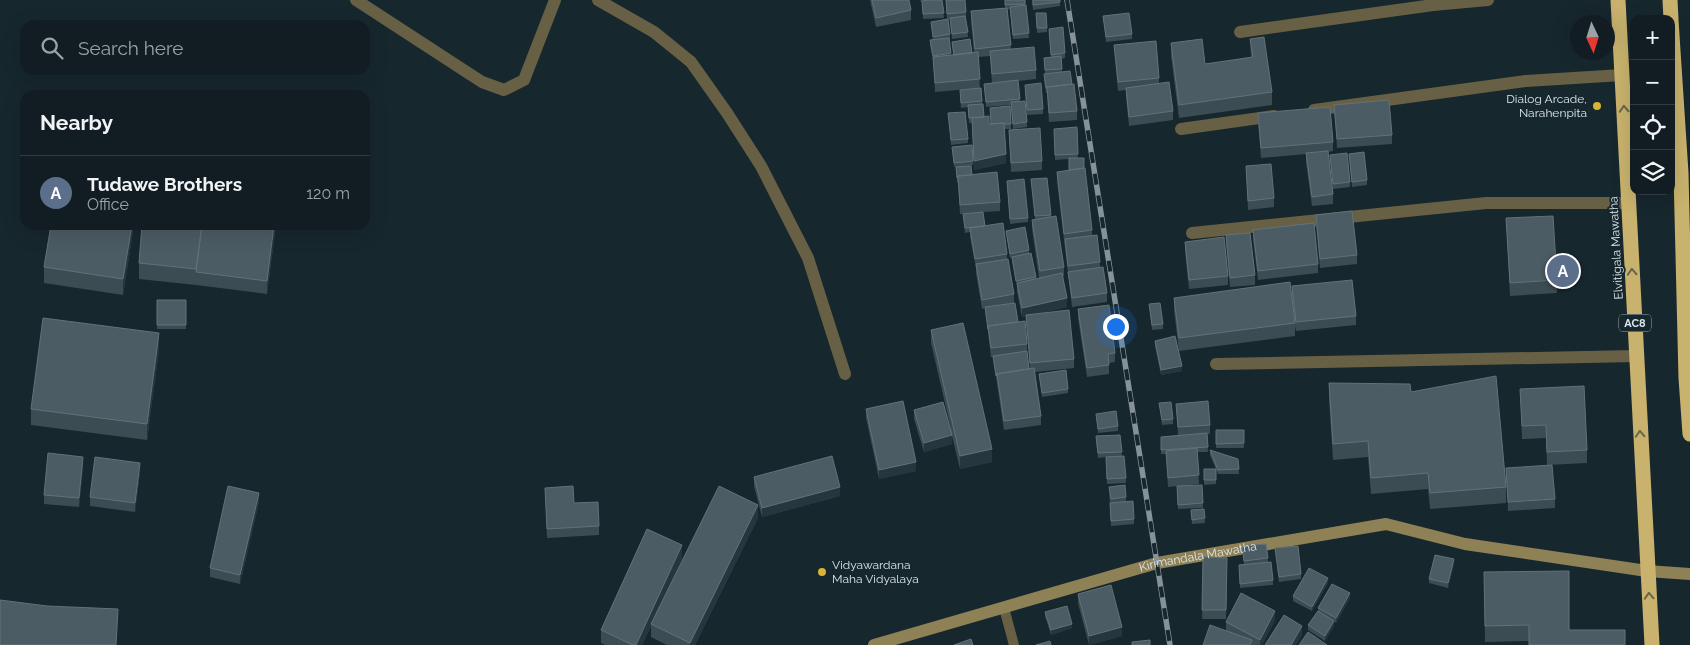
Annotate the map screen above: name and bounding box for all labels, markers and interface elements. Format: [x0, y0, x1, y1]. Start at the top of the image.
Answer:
north arrow [1570, 15, 1615, 60]
map controls [1630, 15, 1675, 195]
button: + [1630, 15, 1675, 60]
search box [20, 20, 370, 75]
icon: search [38, 34, 66, 62]
text: Search here [78, 37, 184, 59]
button: − [1630, 60, 1675, 105]
place label: Dialog Arcade, Narahenpita [1506, 92, 1587, 120]
marker: Dialog Arcade, Narahenpita [1591, 100, 1603, 112]
one-way arrow [1618, 105, 1629, 113]
button: locate [1630, 105, 1675, 150]
text: Nearby [40, 110, 113, 135]
button: layers [1630, 150, 1675, 195]
text: Tudawe Brothers [87, 173, 242, 195]
text: A [51, 184, 61, 203]
text: 120 m [306, 184, 350, 203]
text: Office [87, 195, 129, 214]
street label: Elvitigala Mawatha [1606, 196, 1626, 300]
pin: A [1547, 252, 1579, 290]
one-way arrow [1626, 268, 1637, 276]
your location [1103, 314, 1129, 340]
road number: AC8 [1619, 314, 1651, 332]
one-way arrow [1635, 430, 1645, 438]
street label: Kirimandala Mawatha [1138, 539, 1258, 575]
place label: Vidyawardana Maha Vidyalaya [832, 558, 919, 586]
marker: Vidyawardana Maha Vidyalaya [816, 566, 828, 578]
one-way arrow [1643, 592, 1654, 600]

